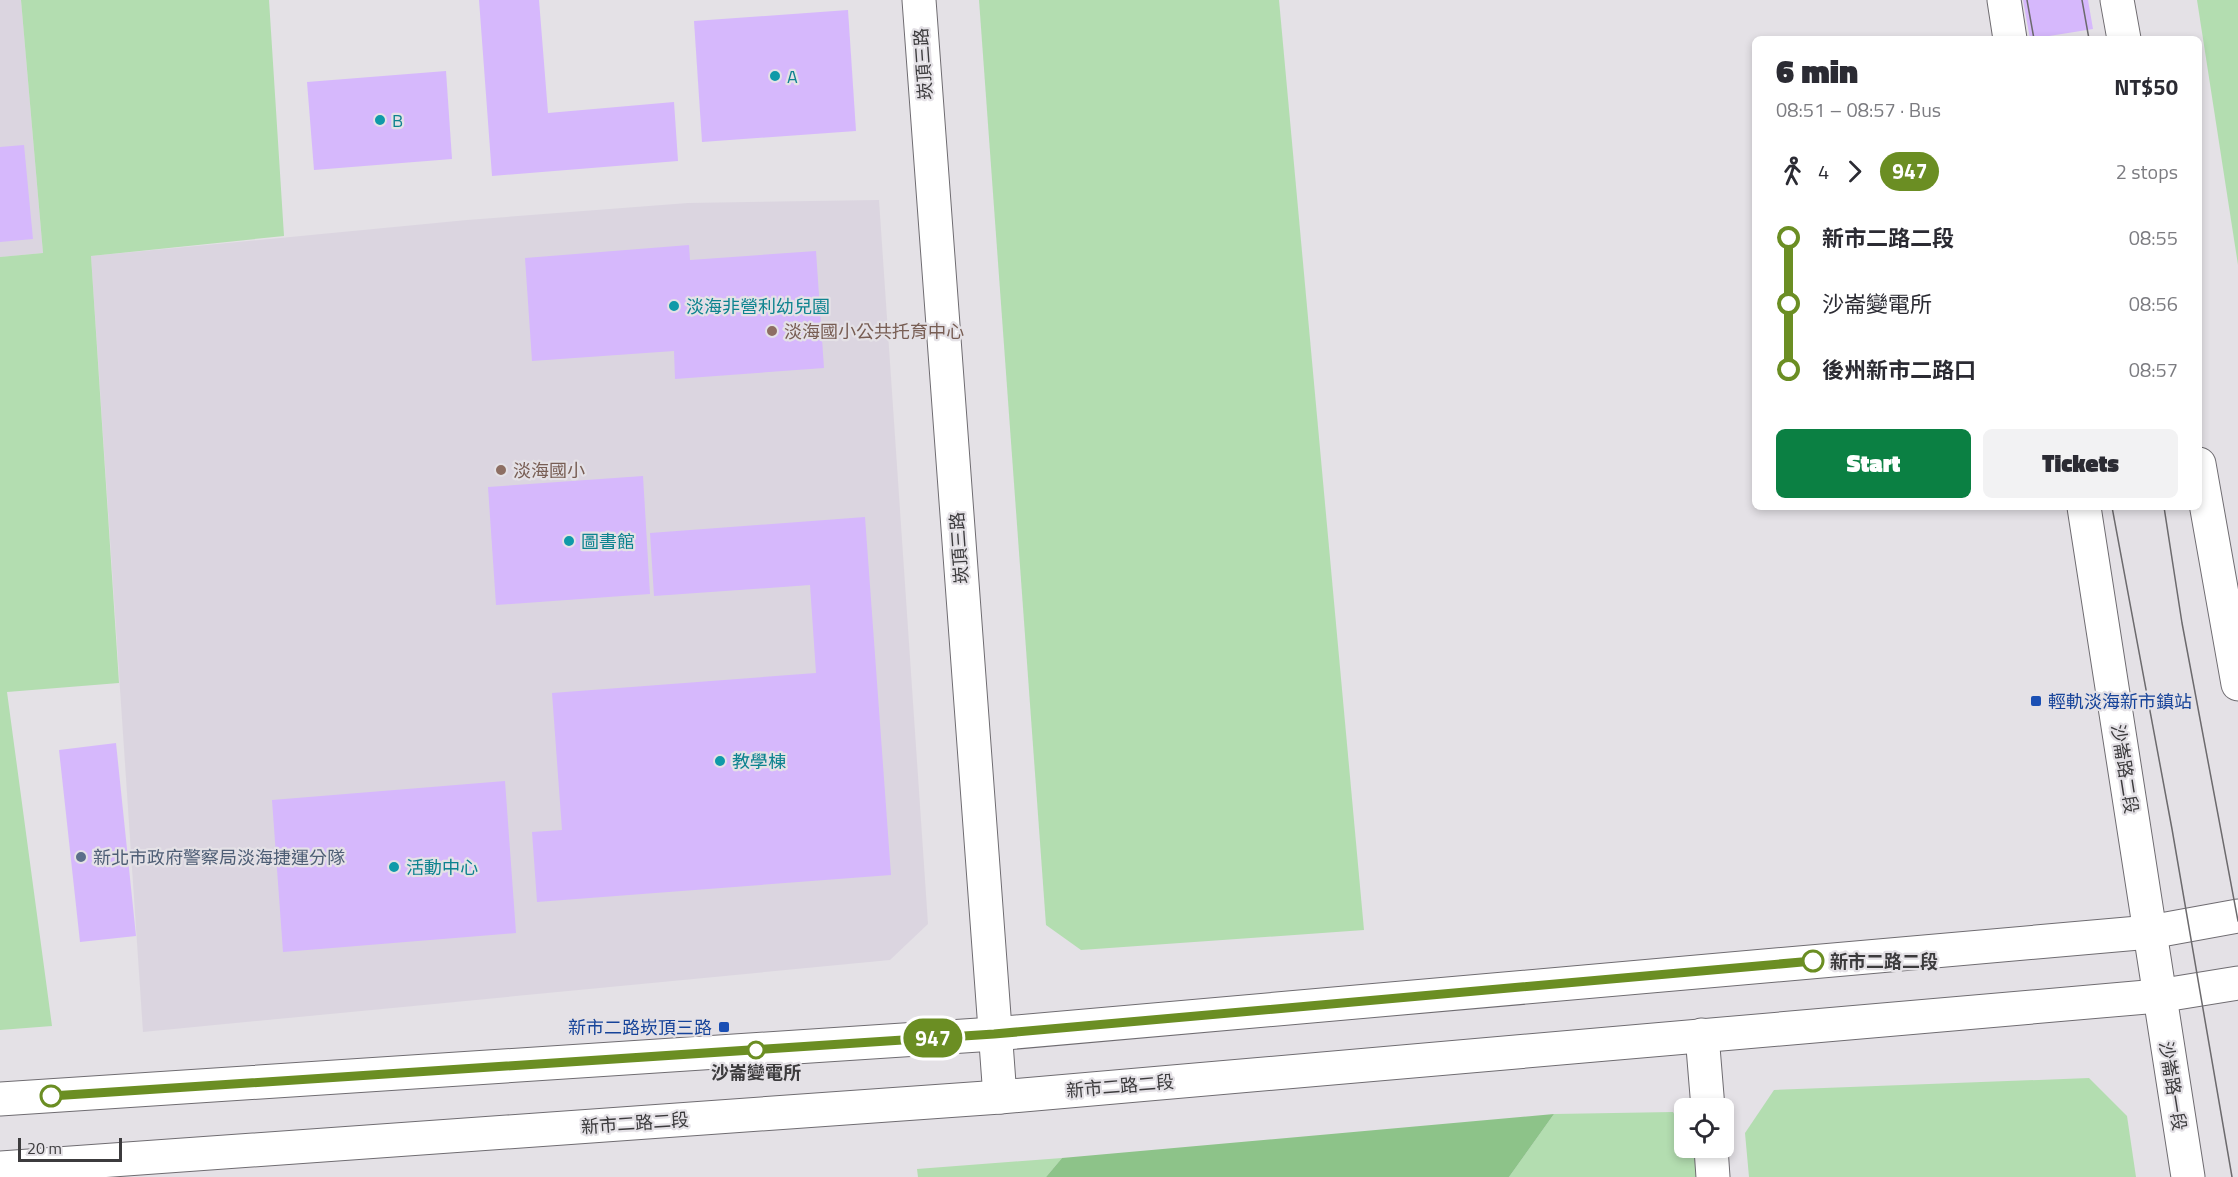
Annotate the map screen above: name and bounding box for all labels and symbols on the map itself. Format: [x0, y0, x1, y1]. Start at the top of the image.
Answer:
street label: 崁頂三路 [907, 27, 939, 101]
place label: A [787, 63, 798, 90]
marker: A [768, 69, 782, 83]
place label: B [392, 107, 403, 134]
marker: B [373, 113, 387, 127]
place label: 淡海非營利幼兒園 [686, 293, 830, 320]
marker: 淡海非營利幼兒園 [667, 299, 681, 313]
place label: 淡海國小公共托育中心 [784, 318, 964, 345]
marker: 淡海國小公共托育中心 [765, 324, 779, 338]
place label: 淡海國小 [513, 457, 585, 484]
marker: 淡海國小 [494, 463, 508, 477]
street label: 崁頂三路 [943, 511, 975, 585]
place label: 圖書館 [581, 528, 635, 555]
marker: 圖書館 [562, 534, 576, 548]
place label: 輕軌淡海新市鎮站 [2048, 688, 2192, 715]
marker: 輕軌淡海新市鎮站 [2029, 694, 2043, 708]
street label: 沙崙路二段 [2105, 722, 2145, 816]
place label: 教學棟 [732, 748, 786, 775]
marker: 教學棟 [713, 754, 727, 768]
place label: 新北市政府警察局淡海捷運分隊 [93, 844, 345, 871]
marker: 新北市政府警察局淡海捷運分隊 [74, 850, 88, 864]
place label: 活動中心 [406, 854, 478, 881]
marker: 活動中心 [387, 860, 401, 874]
place label: 新市二路二段 [1830, 948, 1938, 975]
marker: 新市二路二段 [1802, 950, 1824, 972]
place label: 新市二路崁頂三路 [568, 1014, 712, 1041]
line badge: 947 [898, 1018, 968, 1058]
marker: 新市二路崁頂三路 [717, 1020, 731, 1034]
street label: 沙崙路一段 [2153, 1039, 2193, 1133]
marker: 沙崙變電所 [747, 1041, 765, 1059]
place label: 沙崙變電所 [711, 1059, 801, 1086]
street label: 新市二路二段 [1065, 1068, 1175, 1104]
unlabelled marker [40, 1085, 62, 1107]
street label: 新市二路二段 [580, 1106, 690, 1140]
scale bar [18, 1135, 122, 1162]

